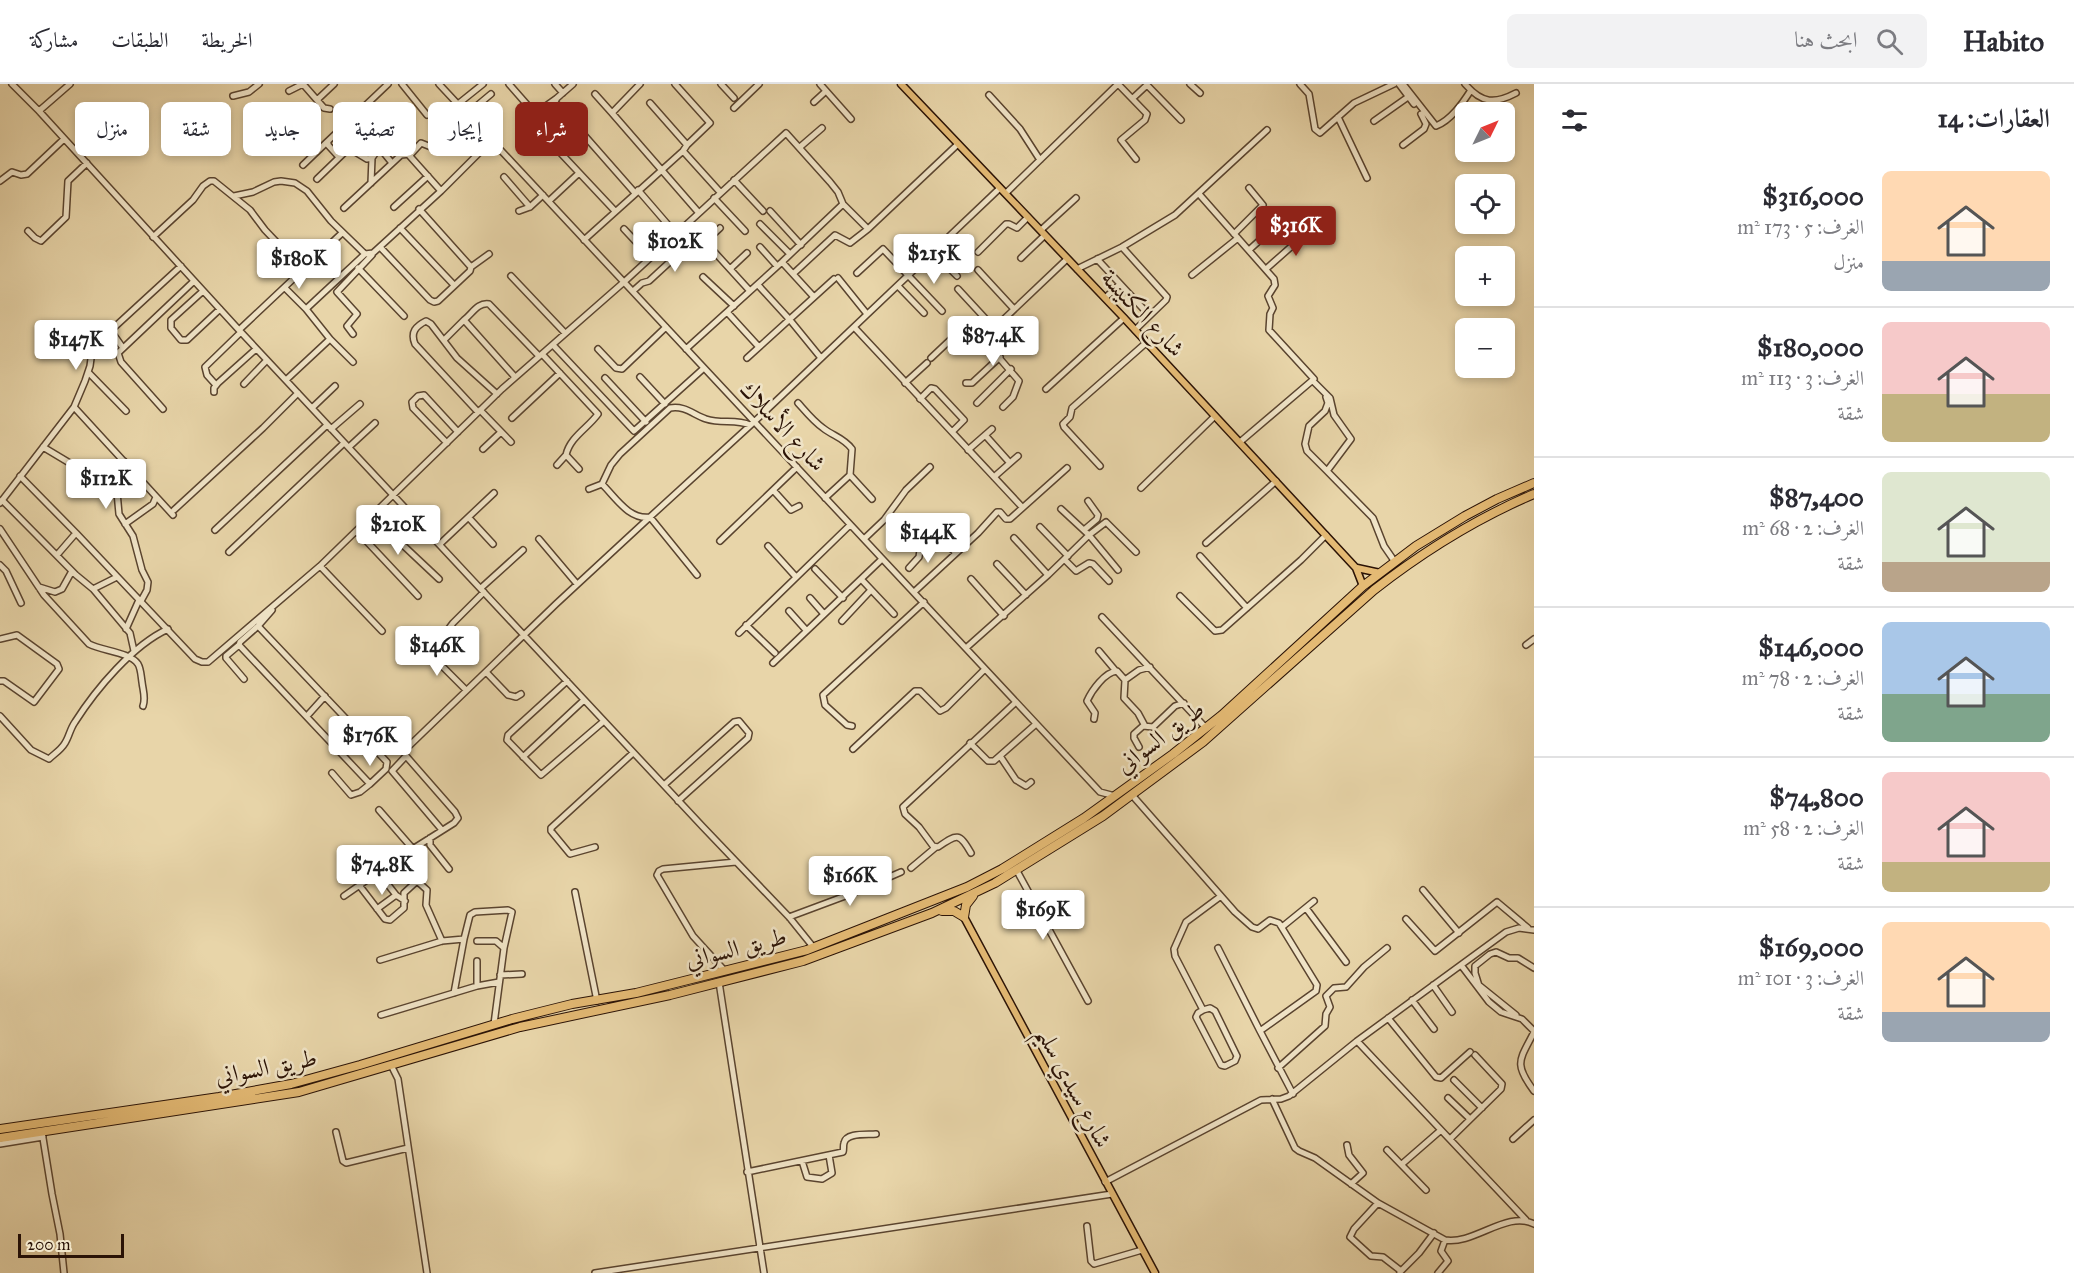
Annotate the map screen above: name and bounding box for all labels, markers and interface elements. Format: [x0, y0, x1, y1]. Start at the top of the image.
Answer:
search box [1507, 14, 1927, 68]
text: Habito [1963, 24, 2044, 59]
icon: search [1873, 25, 1906, 58]
text: ابحث هنا [1794, 26, 1858, 53]
text: مشاركة [30, 27, 78, 53]
text: الطبقات [111, 27, 168, 53]
text: الخريطة [201, 27, 253, 53]
chip: منزل [75, 102, 149, 156]
chip: شقة [161, 102, 231, 156]
chip: جديد [243, 102, 321, 156]
chip: تصفية [333, 102, 416, 156]
chip: إيجار [428, 102, 503, 156]
chip: شراء [515, 102, 588, 156]
north arrow [1455, 102, 1515, 162]
map controls [1455, 102, 1515, 378]
text: العقارات: 14 [1938, 102, 2050, 134]
icon: filters [1558, 104, 1591, 137]
button: locate [1455, 174, 1515, 234]
text: $316,000 [1762, 180, 1864, 212]
icon: home [1930, 195, 2002, 267]
pin: $316K [1254, 206, 1338, 257]
text: $316K [1270, 213, 1322, 237]
text: الغرف: 5 · 173 m² [1737, 215, 1864, 239]
pin: $102K [633, 222, 717, 273]
text: $102K [647, 229, 703, 253]
pin: $215K [892, 234, 976, 285]
pin: $180K [257, 239, 341, 290]
text: $215K [907, 241, 961, 265]
text: $180K [271, 246, 327, 270]
button: + [1455, 246, 1515, 306]
text: منزل [1833, 250, 1864, 274]
street label: شارع الكنيسة [1091, 263, 1191, 367]
pin: $87.4K [944, 316, 1042, 367]
button: − [1455, 318, 1515, 378]
pin: $147K [34, 320, 118, 371]
text: $87.4K [962, 323, 1024, 347]
text: $147K [48, 327, 104, 351]
text: $180,000 [1757, 331, 1864, 363]
icon: home [1930, 346, 2002, 418]
text: الغرف: 3 · 113 m² [1741, 366, 1864, 390]
street label: شارع الأسلاك [730, 374, 833, 481]
text: شقة [1838, 401, 1864, 425]
pin: $112K [64, 459, 148, 510]
text: $112K [80, 466, 132, 490]
text: $87,400 [1769, 481, 1864, 513]
icon: home [1930, 496, 2002, 568]
pin: $210K [356, 505, 440, 556]
text: $210K [370, 512, 426, 536]
pin: $144K [886, 513, 970, 564]
text: الغرف: 2 · 68 m² [1742, 516, 1864, 540]
text: $144K [900, 520, 956, 544]
text: شقة [1838, 551, 1864, 575]
pin: $146K [395, 626, 479, 677]
text: $146,000 [1758, 631, 1864, 663]
text: $146K [409, 633, 465, 657]
icon: home [1930, 646, 2002, 718]
text: الغرف: 2 · 78 m² [1742, 666, 1864, 690]
street label: طريق السواني [1110, 694, 1213, 783]
text: شقة [1838, 701, 1864, 725]
pin: $176K [328, 716, 412, 767]
text: $176K [343, 723, 397, 747]
text: $74,800 [1769, 781, 1864, 813]
icon: home [1930, 796, 2002, 868]
text: الغرف: 2 · 58 m² [1743, 816, 1864, 840]
pin: $74.8K [333, 845, 431, 896]
text: شقة [1838, 851, 1864, 875]
text: $74.8K [351, 852, 413, 876]
pin: $166K [808, 856, 892, 907]
text: $166K [823, 863, 877, 887]
pin: $169K [1001, 890, 1085, 941]
text: $169K [1015, 897, 1071, 921]
street label: طريق السواني [682, 921, 791, 979]
text: $169,000 [1759, 931, 1864, 963]
icon: home [1930, 946, 2002, 1018]
text: الغرف: 3 · 101 m² [1738, 966, 1864, 990]
text: شقة [1838, 1001, 1864, 1025]
street label: شارع سيدي سليم [1022, 1021, 1118, 1157]
street label: طريق السواني [212, 1042, 320, 1095]
scale bar [18, 1231, 124, 1258]
text: 200 m [27, 1235, 70, 1254]

